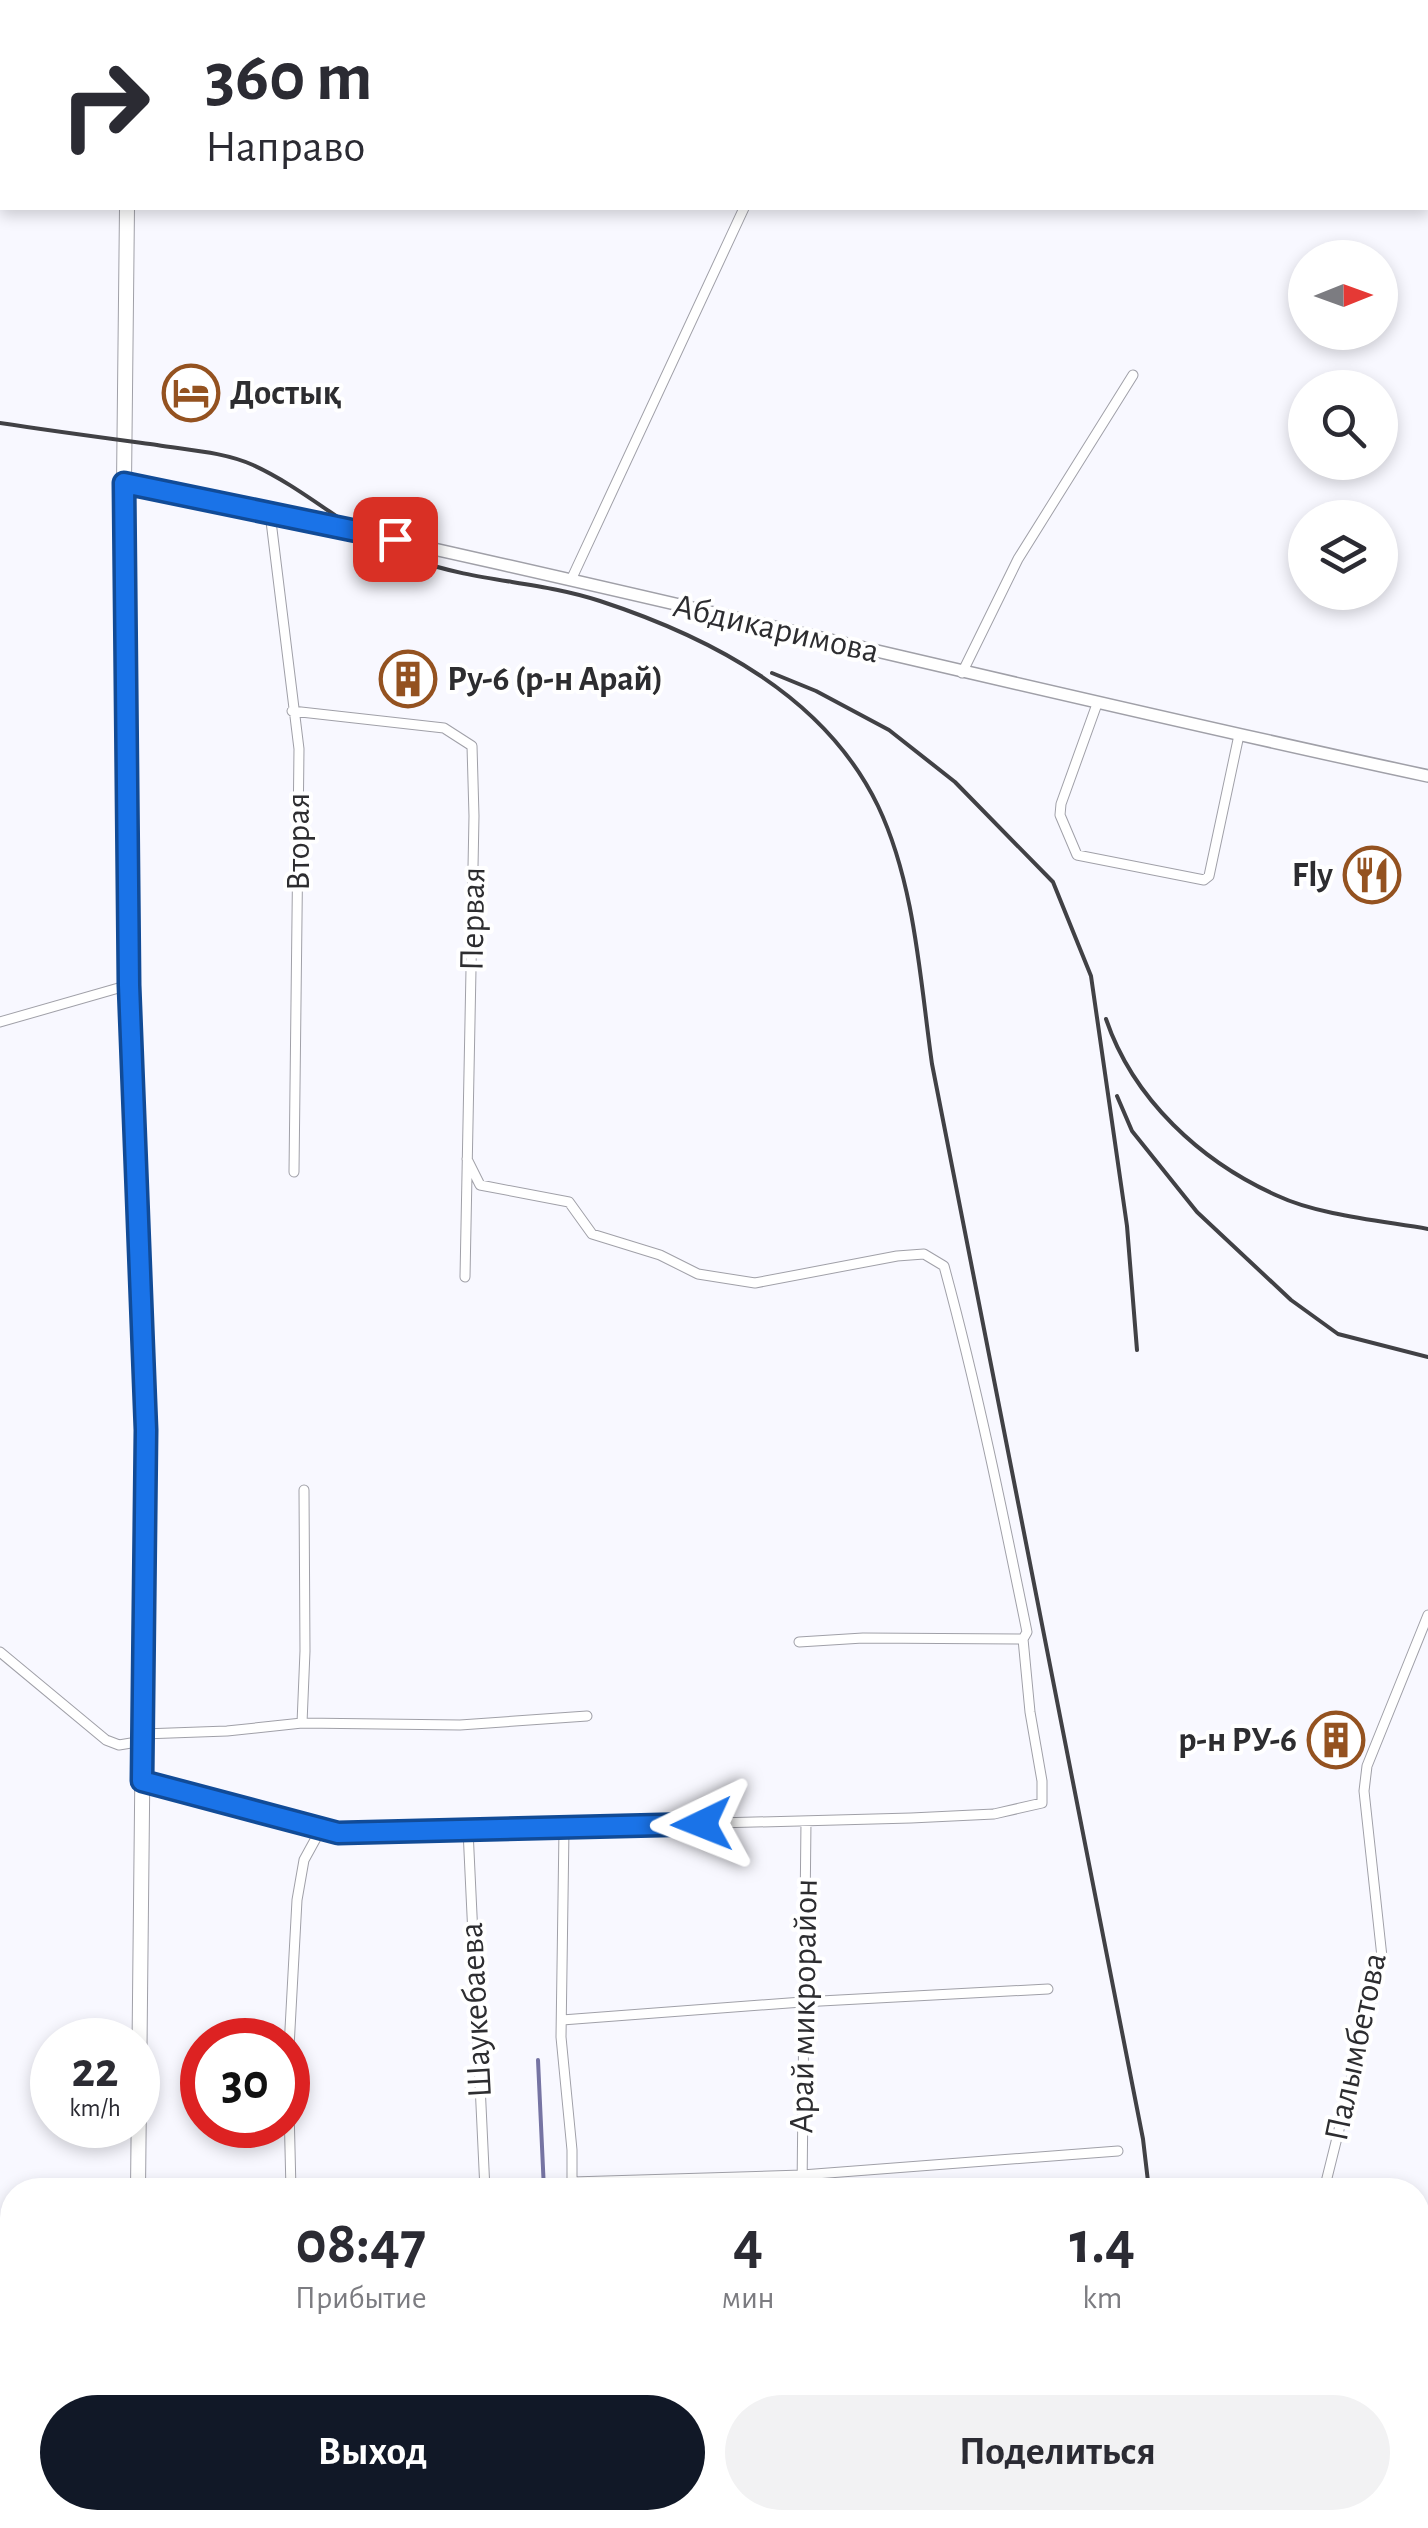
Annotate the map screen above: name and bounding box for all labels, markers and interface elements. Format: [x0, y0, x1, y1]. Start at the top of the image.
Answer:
icon: right [40, 40, 170, 170]
text: 360 m [205, 43, 373, 113]
text: Направо [205, 125, 365, 170]
north arrow [1288, 240, 1398, 350]
map controls [1288, 240, 1398, 610]
hotel icon: Достық [161, 363, 221, 423]
button: search [1288, 370, 1398, 480]
place label: Достық [230, 376, 342, 411]
pin [353, 497, 438, 582]
button: layers [1288, 500, 1398, 610]
icon: arrive [368, 512, 423, 567]
street label: Абдикаримова [670, 588, 882, 670]
building icon: Ру-6 (р-н Арай) [378, 649, 438, 709]
place label: Ру-6 (р-н Арай) [447, 662, 663, 697]
street label: Вторая [281, 793, 316, 891]
restaurant icon: Fly [1342, 845, 1402, 905]
place label: Fly [1292, 858, 1333, 893]
street label: Первая [455, 867, 491, 971]
building icon: р-н РУ-6 [1306, 1710, 1366, 1770]
place label: р-н РУ-6 [1178, 1723, 1297, 1758]
position arrow [650, 1772, 754, 1876]
street label: Арай микрорайон [784, 1878, 824, 2134]
street label: Шаукебаева [454, 1921, 498, 2099]
street label: Палымбетова [1319, 1950, 1393, 2144]
speed limit sign: 30 [180, 2018, 310, 2148]
text: 22 [71, 2046, 119, 2096]
text: km/h [69, 2096, 121, 2121]
text: 08:47 [295, 2214, 426, 2274]
text: 4 [733, 2214, 763, 2274]
text: 1.4 [1070, 2214, 1135, 2274]
text: Прибытие [295, 2282, 427, 2314]
text: мин [722, 2282, 775, 2314]
text: km [1082, 2282, 1122, 2314]
button: Выход [40, 2395, 705, 2510]
button: Поделиться [725, 2395, 1390, 2510]

